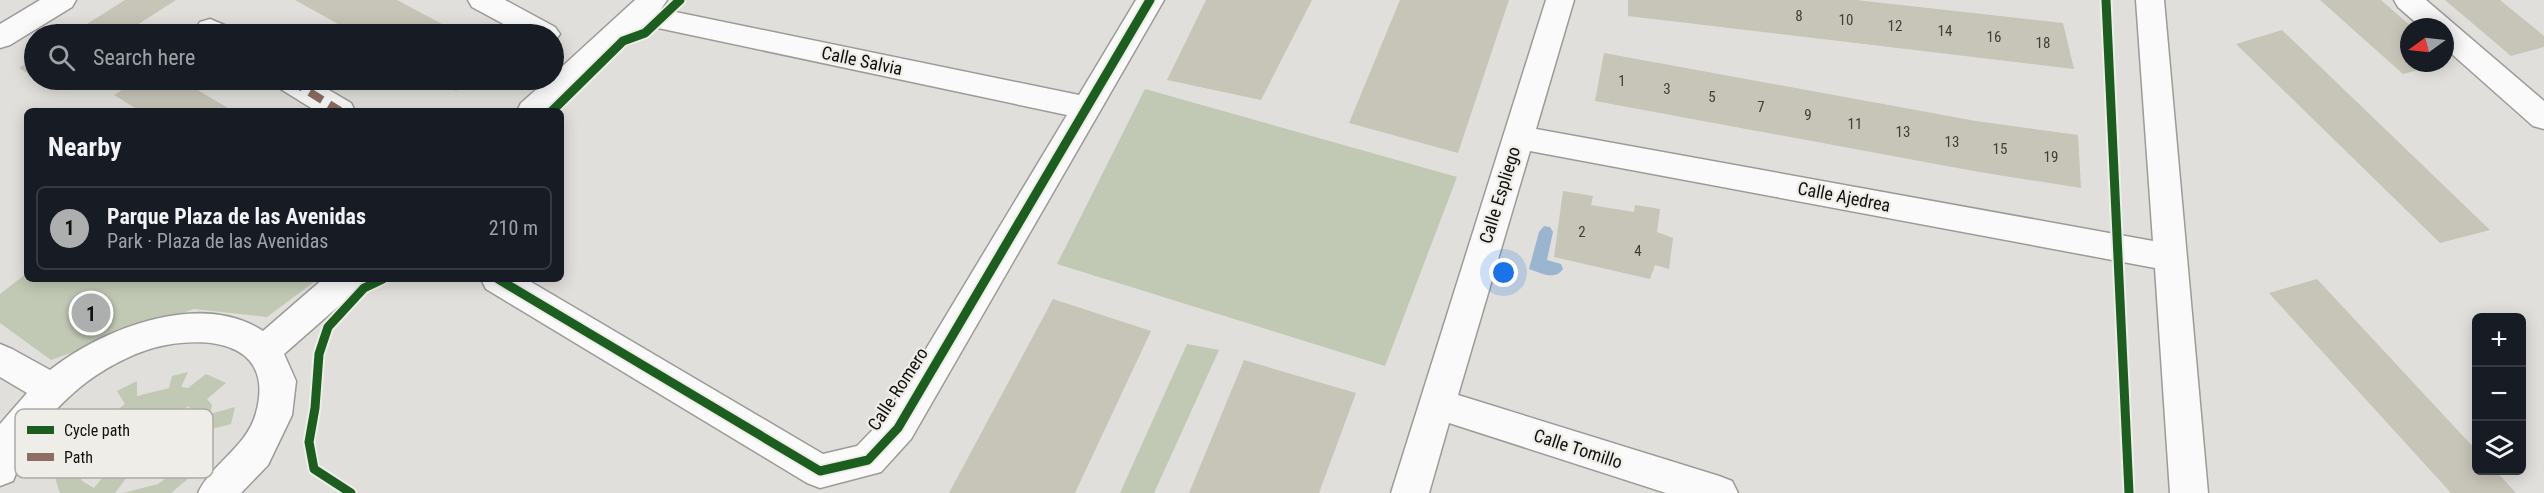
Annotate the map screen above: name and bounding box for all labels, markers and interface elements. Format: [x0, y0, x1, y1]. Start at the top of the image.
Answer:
house number: 8 [1795, 7, 1803, 25]
house number: 10 [1839, 11, 1853, 29]
house number: 12 [1888, 17, 1902, 35]
north arrow [2400, 18, 2454, 72]
house number: 14 [1938, 22, 1952, 40]
search box [24, 24, 564, 90]
house number: 16 [1987, 28, 2001, 46]
house number: 18 [2036, 34, 2050, 52]
icon: search [45, 41, 78, 74]
street label: Calle Salvia [820, 42, 904, 79]
text: Search here [93, 45, 195, 70]
house number: 1 [1618, 72, 1626, 90]
house number: 3 [1663, 80, 1671, 98]
house number: 5 [1708, 88, 1716, 106]
house number: 7 [1757, 98, 1765, 116]
house number: 9 [1804, 106, 1812, 124]
house number: 11 [1848, 115, 1862, 133]
house number: 13 [1896, 123, 1910, 141]
text: Nearby [48, 132, 122, 162]
house number: 13 [1945, 133, 1959, 151]
house number: 15 [1993, 140, 2007, 158]
street label: Calle Espliego [1475, 144, 1524, 246]
house number: 19 [2044, 148, 2058, 166]
street label: Calle Ajedrea [1796, 177, 1892, 216]
text: Parque Plaza de las Avenidas [107, 204, 366, 229]
text: 1 [64, 216, 75, 240]
text: 210 m [489, 216, 538, 240]
house number: 2 [1578, 223, 1586, 241]
text: Park · Plaza de las Avenidas [107, 229, 328, 253]
house number: 4 [1634, 242, 1642, 260]
your location [1489, 258, 1518, 287]
pin: 1 [72, 290, 110, 336]
map controls [2472, 313, 2526, 475]
button: + [2472, 313, 2526, 367]
street label: Calle Romero [863, 343, 932, 434]
button: − [2472, 367, 2526, 421]
legend [15, 409, 213, 478]
text: Cycle path [64, 421, 130, 440]
button: layers [2472, 421, 2526, 475]
street label: Calle Tomillo [1531, 424, 1625, 473]
text: Path [64, 448, 93, 467]

